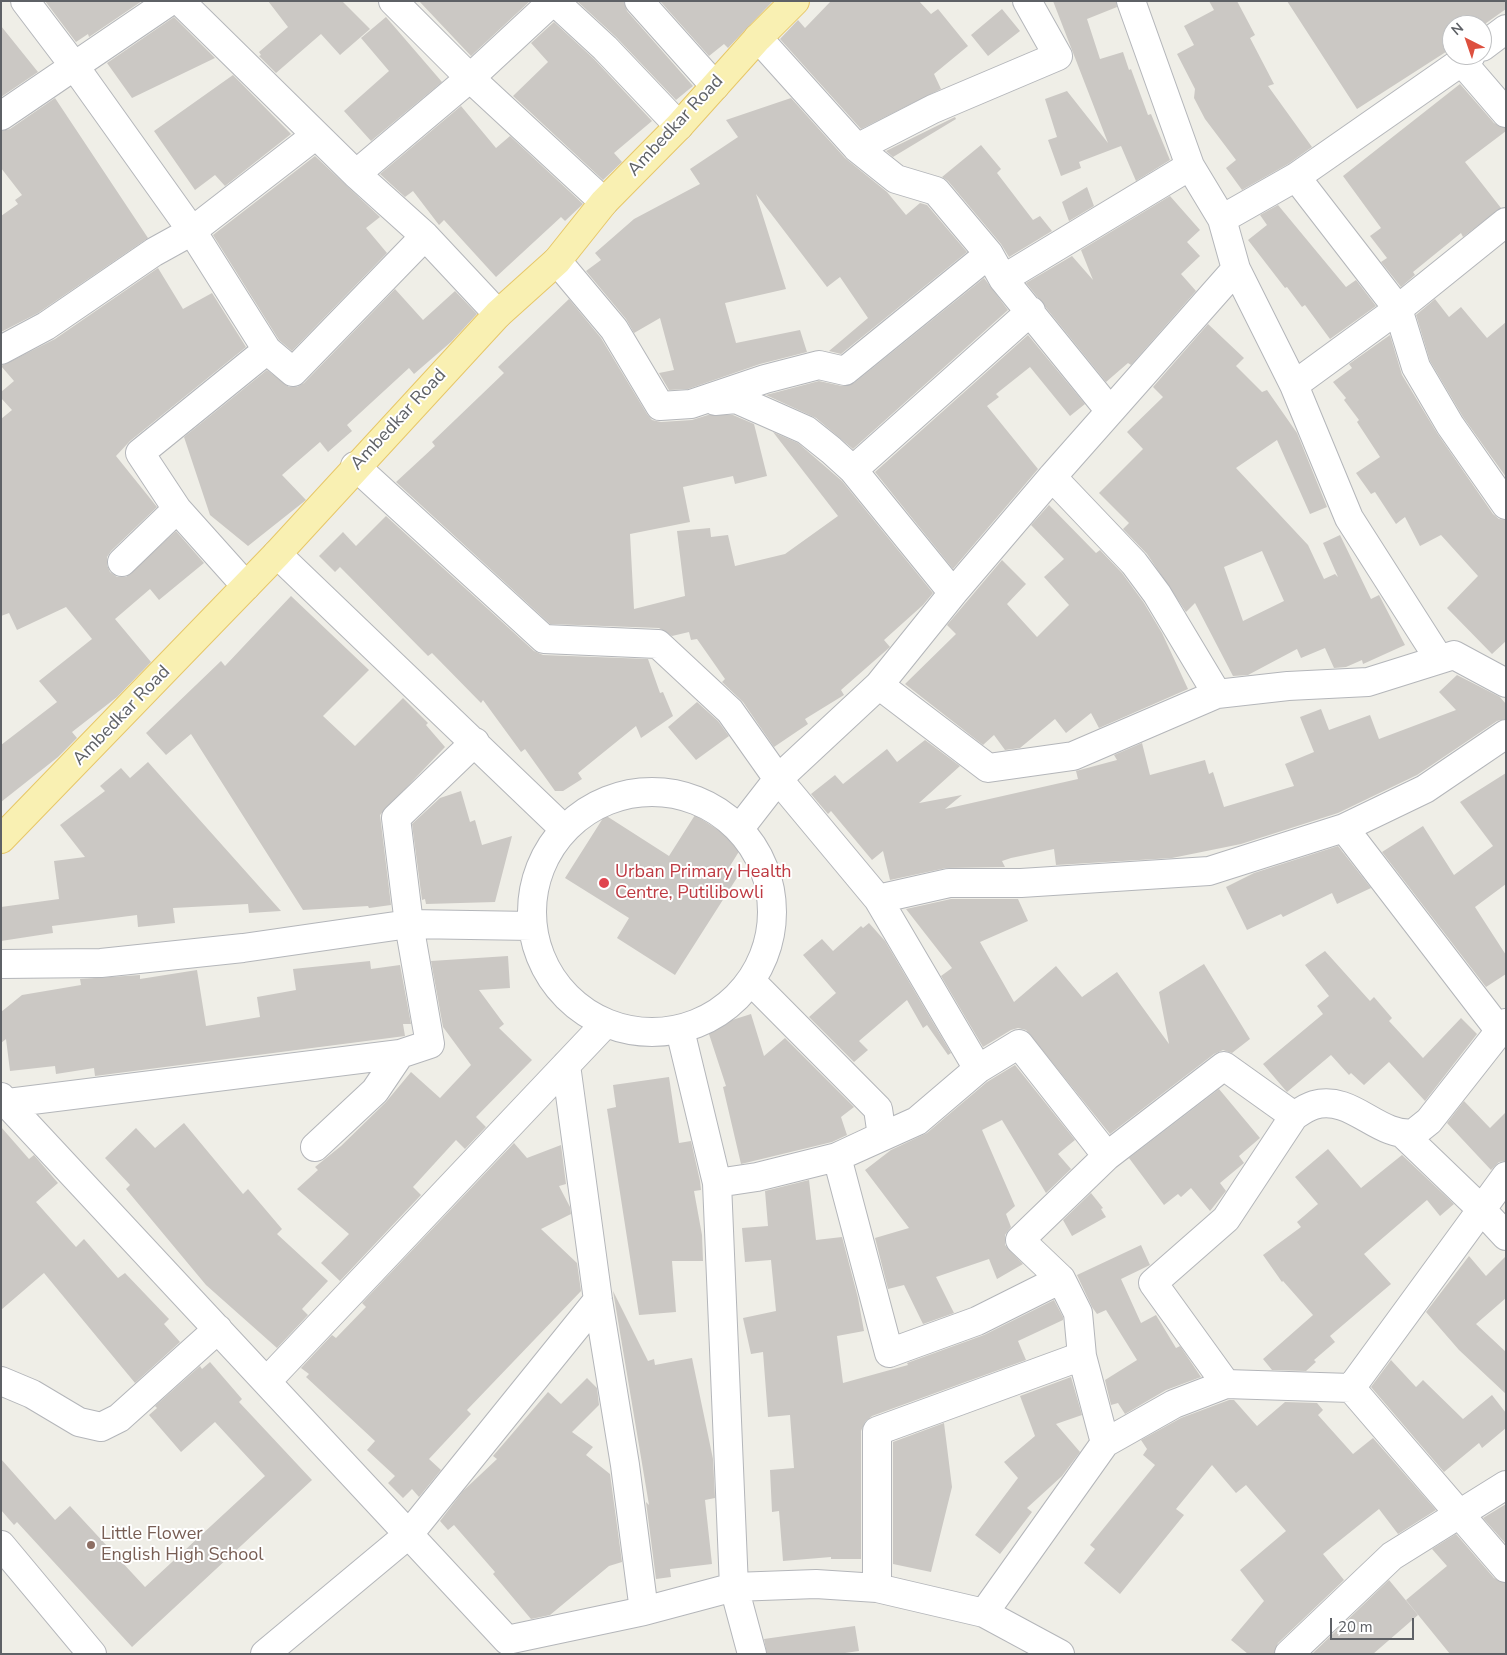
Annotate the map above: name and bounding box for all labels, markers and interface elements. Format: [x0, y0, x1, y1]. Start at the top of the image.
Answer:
north arrow [1442, 15, 1492, 65]
text: N [1447, 18, 1468, 40]
street label: Ambedkar Road [624, 71, 728, 181]
street label: Ambedkar Road [347, 365, 451, 475]
street label: Ambedkar Road [69, 662, 175, 770]
place label: Urban Primary Health Centre, Putilibowli [615, 862, 792, 904]
marker: Urban Primary Health Centre, Putilibowli [597, 876, 611, 890]
place label: Little Flower English High School [101, 1524, 264, 1566]
marker: Little Flower English High School [85, 1539, 97, 1551]
scale bar [1332, 1608, 1416, 1640]
text: 20 m [1338, 1617, 1373, 1637]

